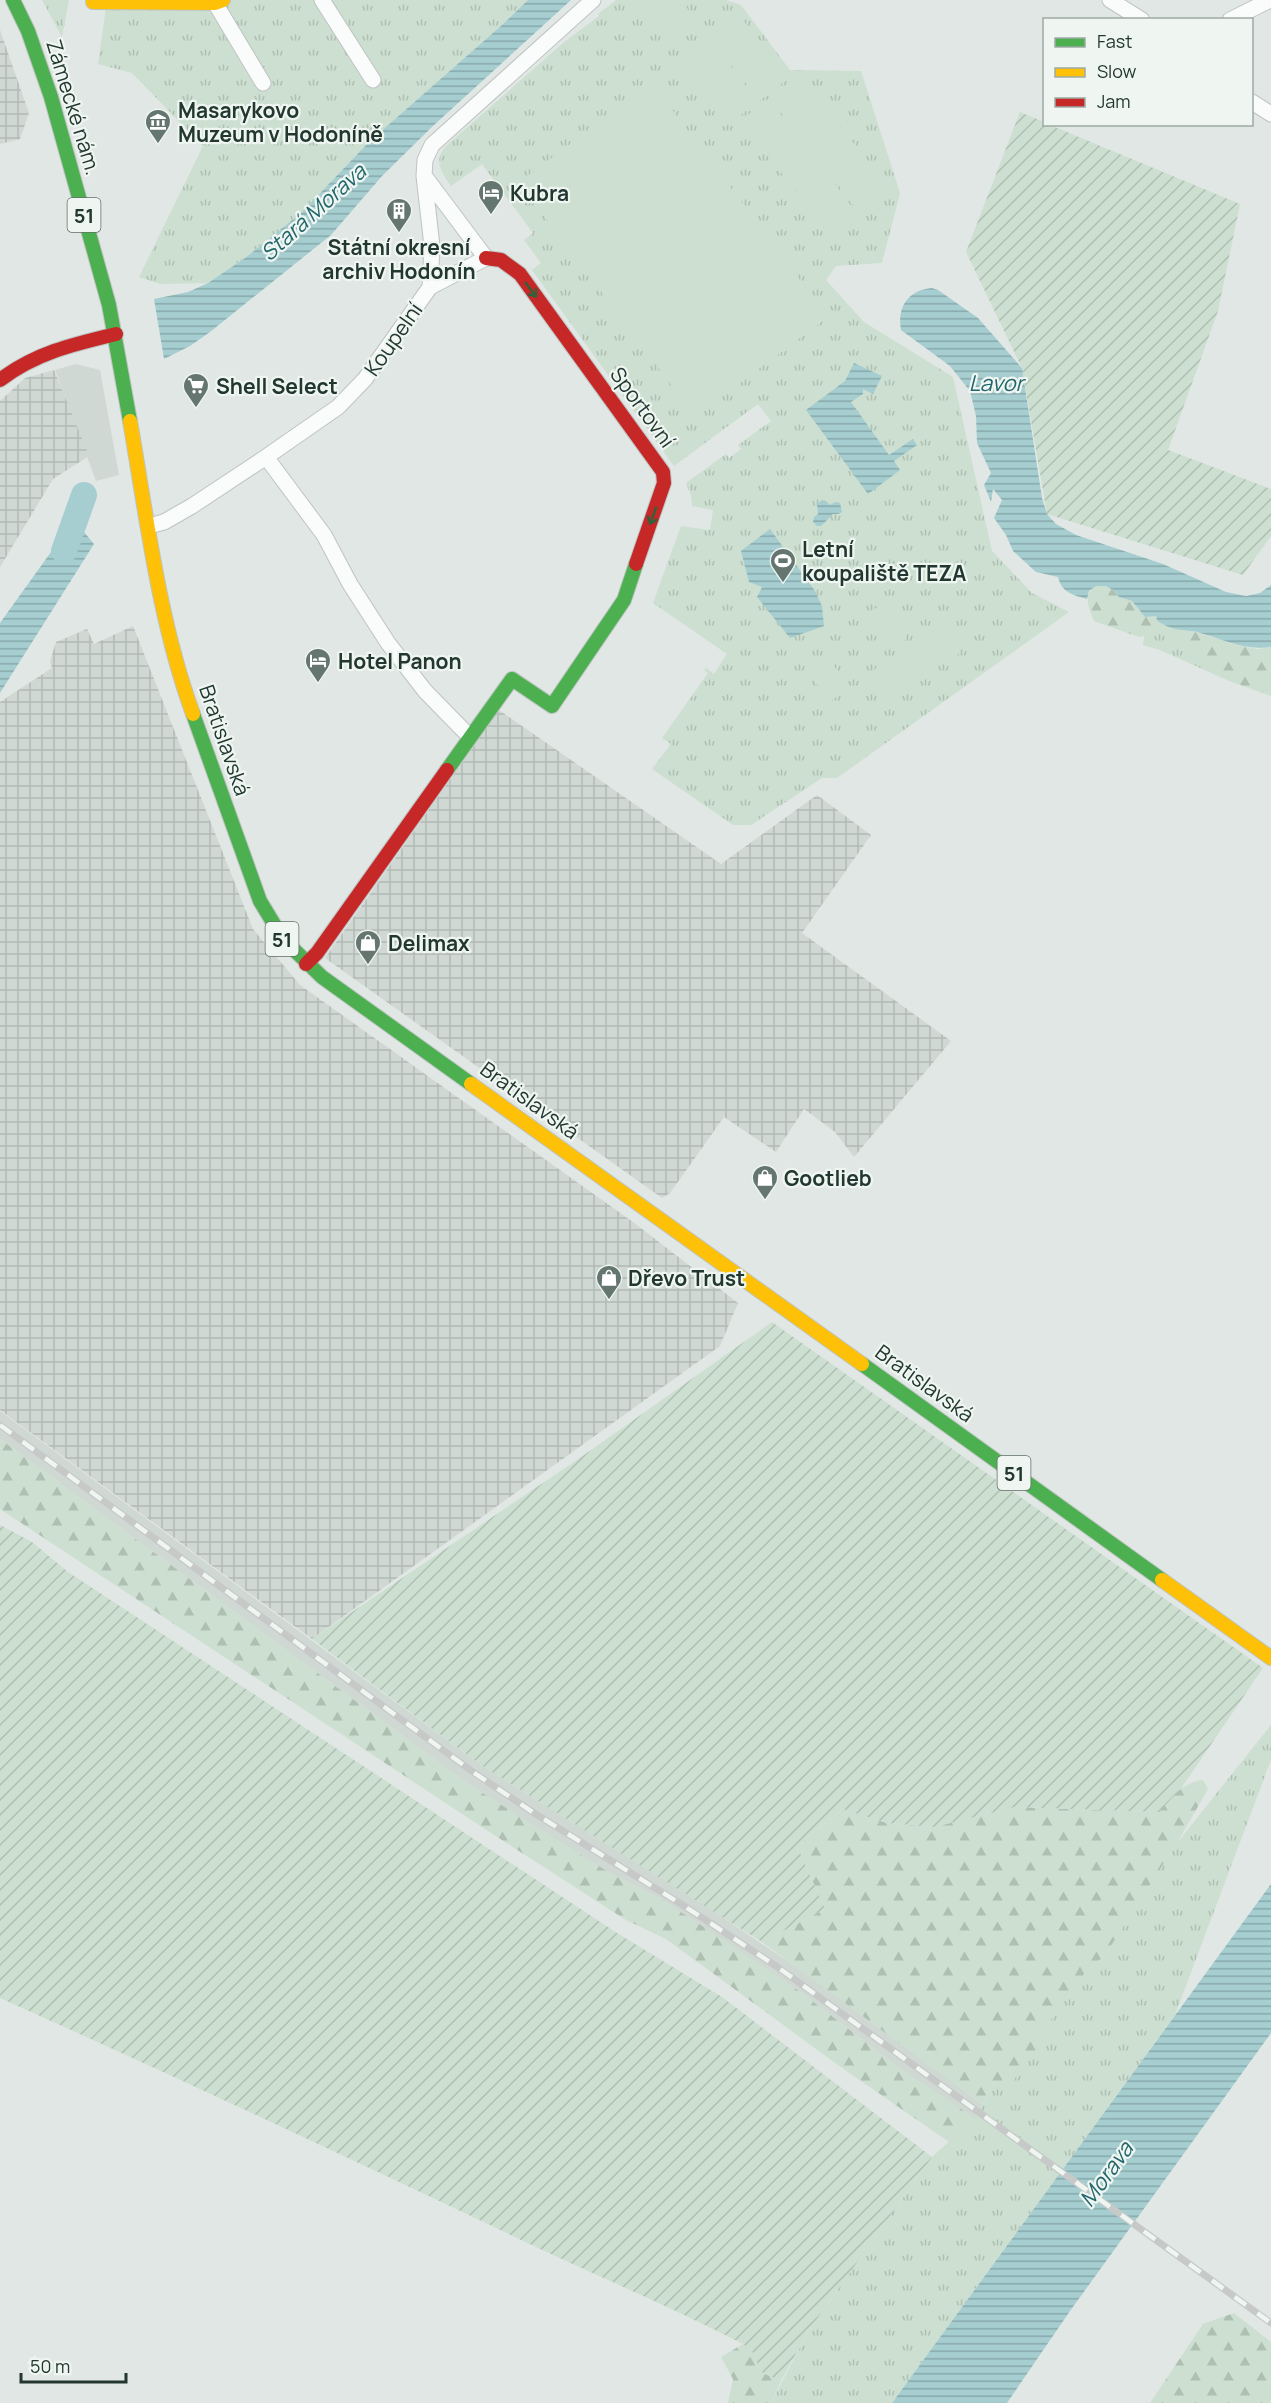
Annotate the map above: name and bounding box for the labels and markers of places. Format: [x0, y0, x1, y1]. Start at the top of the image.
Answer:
place label: Masarykovo Muzeum v Hodoníně [178, 96, 383, 148]
museum icon: Masarykovo Muzeum v Hodoníně [143, 107, 173, 145]
hotel icon: Kubra [476, 178, 506, 216]
place label: Kubra [510, 179, 569, 207]
building icon: Státní okresní archiv Hodonín [384, 196, 414, 234]
place label: Státní okresní archiv Hodonín [322, 233, 476, 285]
supermarket icon: Shell Select [181, 371, 211, 409]
place label: Shell Select [216, 372, 338, 400]
place label: Letní koupaliště TEZA [802, 535, 966, 587]
sports icon: Letní koupaliště TEZA [768, 546, 798, 584]
hotel icon: Hotel Panon [303, 646, 333, 684]
place label: Hotel Panon [338, 647, 462, 675]
shop icon: Delimax [353, 928, 383, 966]
place label: Delimax [388, 929, 470, 957]
shop icon: Gootlieb [750, 1163, 780, 1201]
place label: Gootlieb [784, 1164, 872, 1192]
shop icon: Dřevo Trust [594, 1263, 624, 1301]
place label: Dřevo Trust [628, 1264, 745, 1292]

